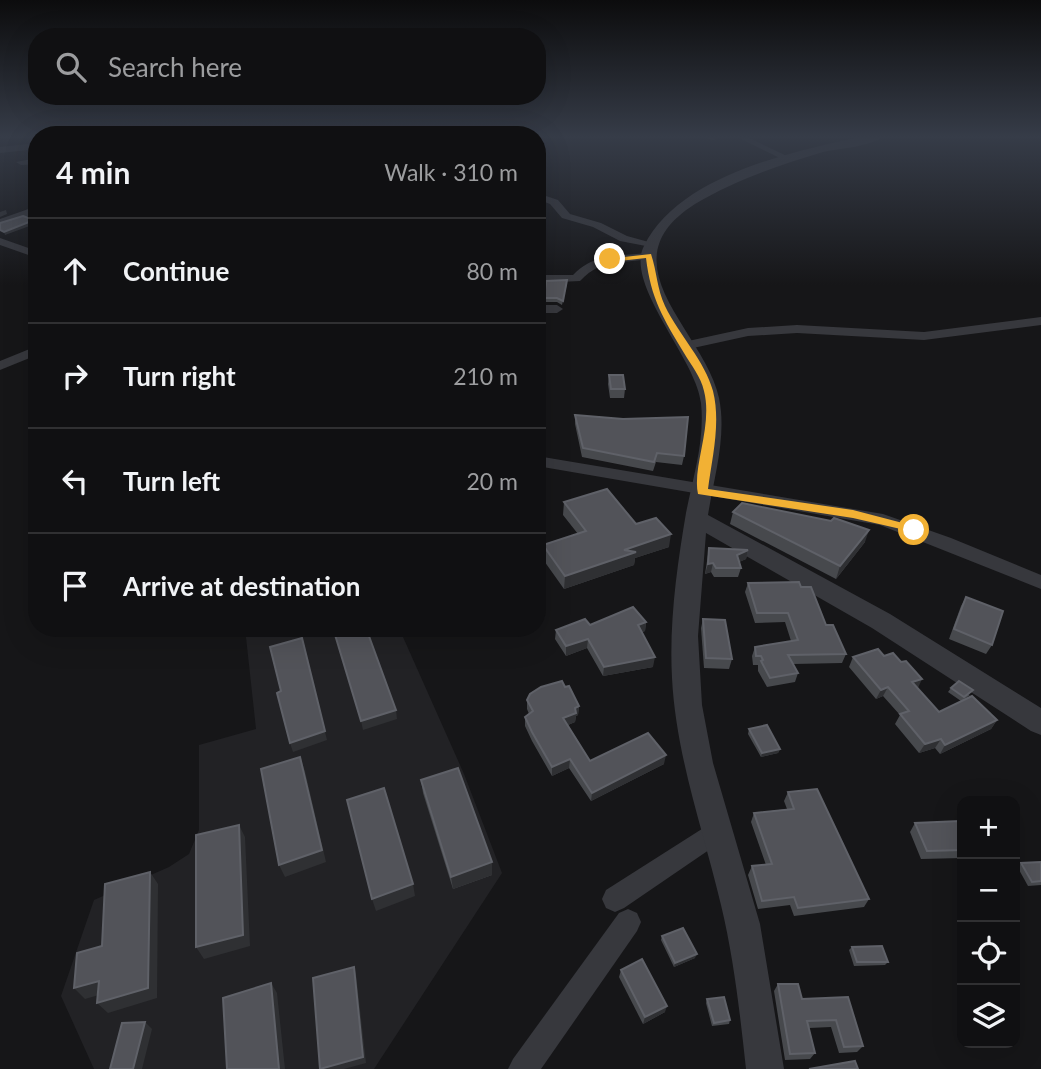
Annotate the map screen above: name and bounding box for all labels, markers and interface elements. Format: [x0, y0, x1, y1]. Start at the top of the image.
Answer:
search box [28, 28, 546, 105]
icon: search [52, 48, 90, 86]
text: Search here [108, 51, 242, 83]
text: 4 min [56, 154, 130, 190]
text: Walk · 310 m [384, 158, 518, 186]
route end [594, 243, 625, 274]
icon: ahead [56, 252, 94, 290]
text: Continue [123, 255, 229, 287]
text: 80 m [467, 257, 518, 285]
icon: right [56, 357, 94, 395]
text: Turn right [123, 360, 236, 392]
text: 210 m [453, 362, 518, 390]
icon: left [56, 462, 94, 500]
text: Turn left [123, 465, 220, 497]
text: 20 m [467, 467, 518, 495]
route start [898, 514, 929, 545]
icon: arrive [56, 567, 94, 605]
text: Arrive at destination [123, 570, 360, 602]
map controls [957, 796, 1020, 1048]
button: + [957, 796, 1020, 859]
button: − [957, 859, 1020, 922]
button: locate [957, 922, 1020, 985]
button: layers [957, 985, 1020, 1048]

